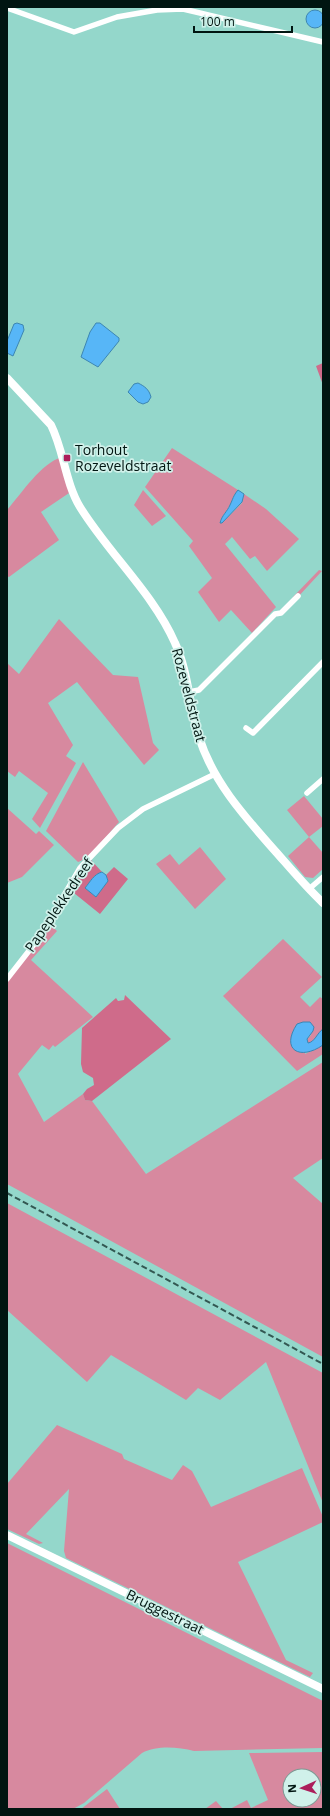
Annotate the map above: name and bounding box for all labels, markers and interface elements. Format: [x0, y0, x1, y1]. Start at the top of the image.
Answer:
scale bar [194, 8, 292, 34]
text: 100 m [200, 13, 235, 30]
place label: Torhout Rozeveldstraat [75, 440, 171, 475]
marker: Torhout Rozeveldstraat [62, 453, 72, 463]
street label: Rozeveldstraat [168, 646, 211, 744]
street label: Papeplekkedreef [20, 853, 98, 956]
street label: Bruggestraat [123, 1585, 207, 1639]
north arrow [282, 1768, 322, 1808]
text: N [284, 1784, 299, 1793]

